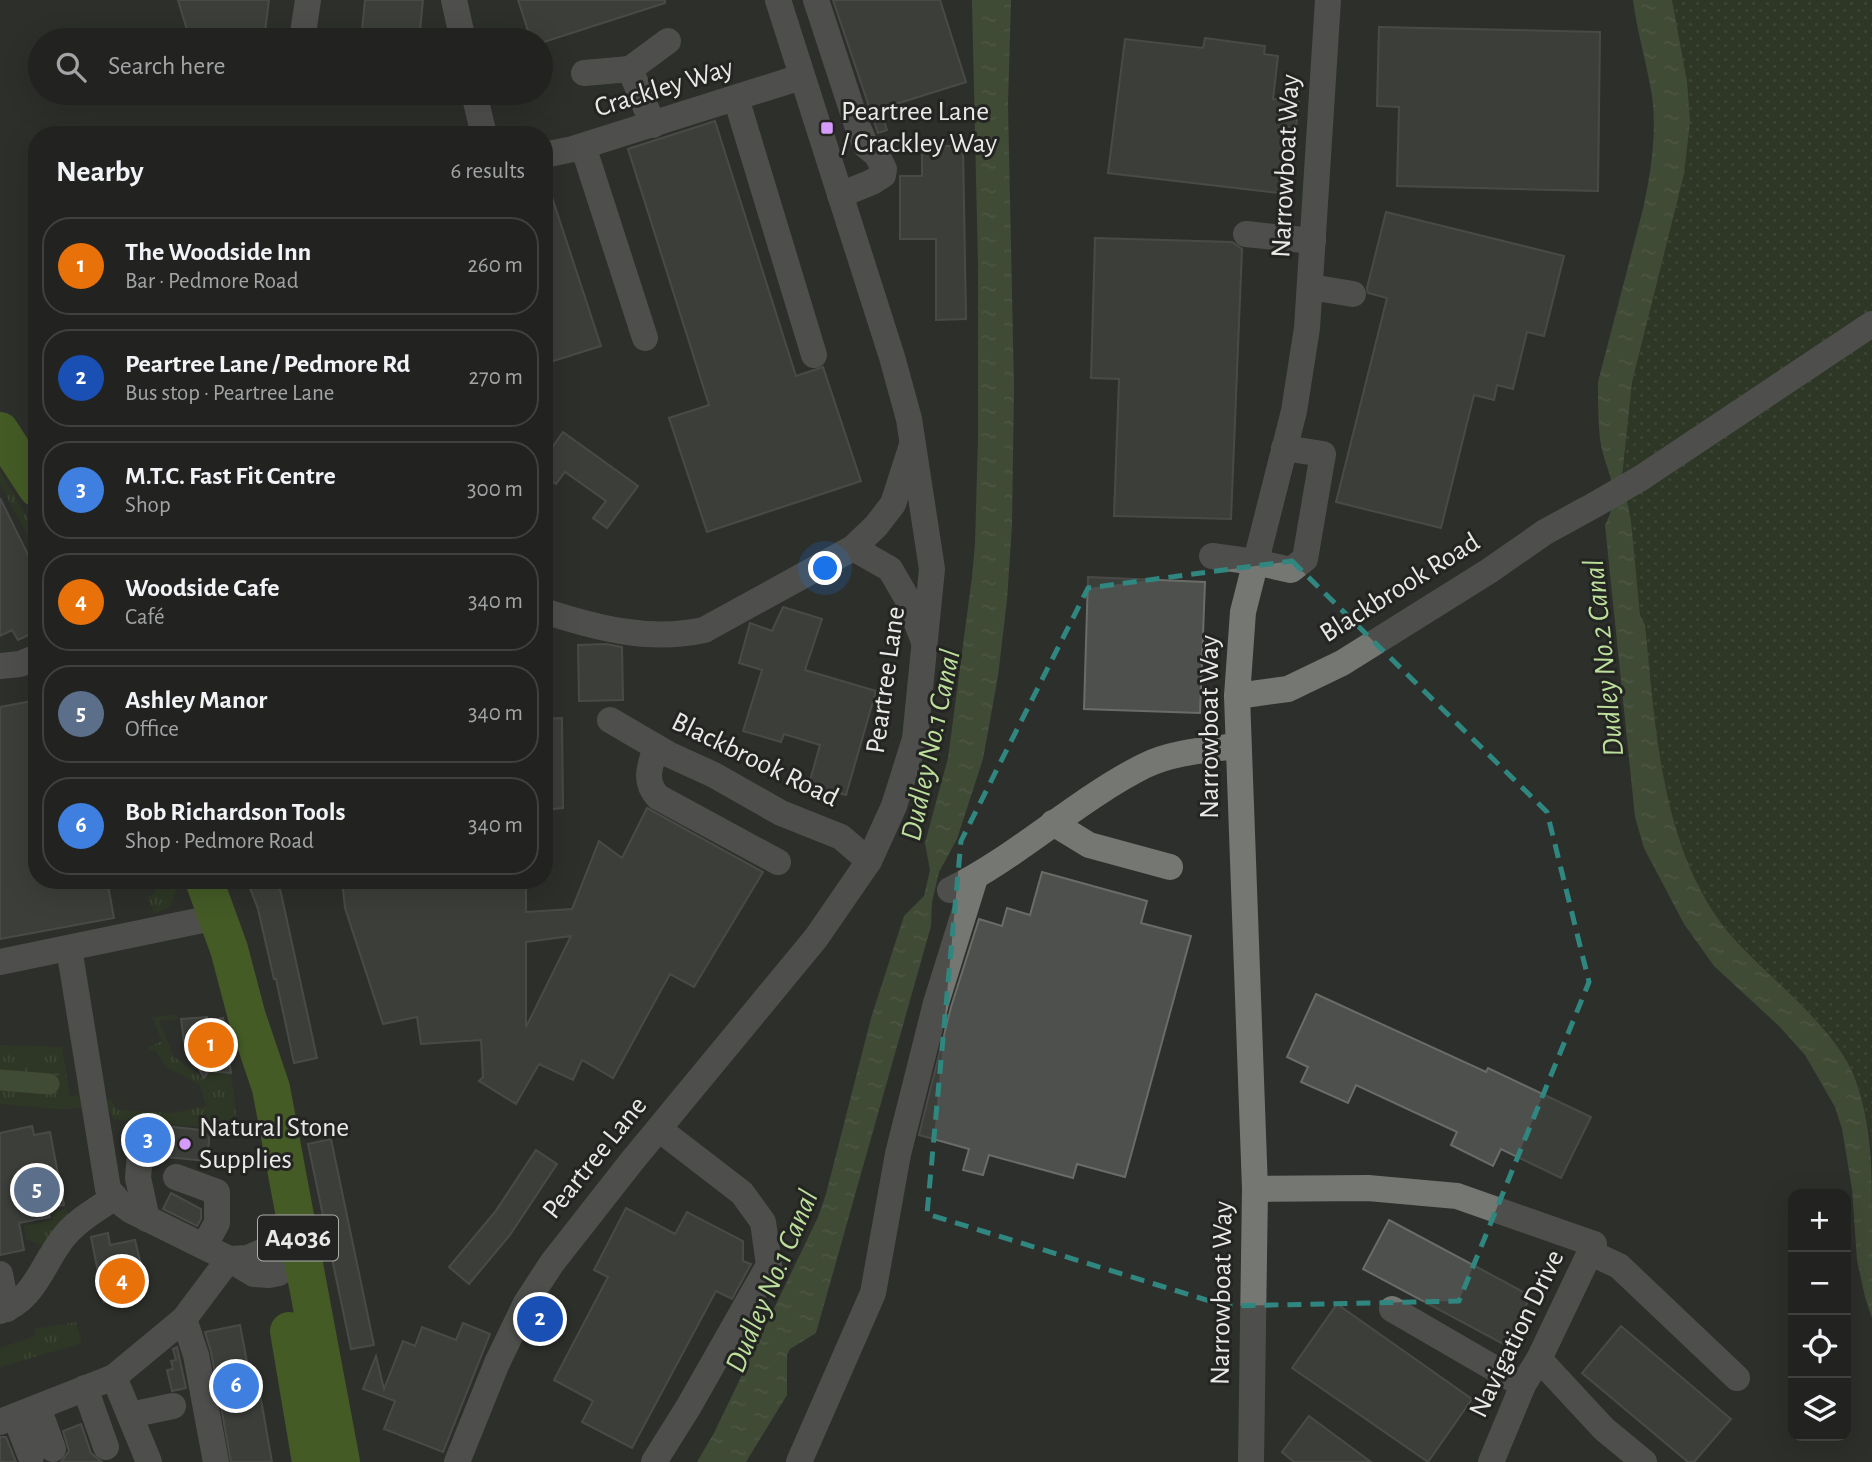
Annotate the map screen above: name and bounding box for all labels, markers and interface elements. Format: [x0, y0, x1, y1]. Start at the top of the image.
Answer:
search box [28, 28, 553, 105]
icon: search [52, 48, 90, 86]
text: Search here [108, 53, 226, 79]
street label: Crackley Way [591, 54, 737, 122]
street label: Narrowboat Way [1267, 73, 1305, 259]
place label: Peartree Lane / Crackley Way [841, 98, 997, 158]
marker: Peartree Lane / Crackley Way [819, 120, 835, 136]
text: Nearby [56, 157, 144, 187]
text: 6 results [451, 160, 525, 183]
text: The Woodside Inn [125, 239, 311, 265]
text: 1 [77, 254, 85, 277]
text: 260 m [467, 254, 523, 277]
text: Bar · Pedmore Road [125, 270, 299, 293]
text: Peartree Lane / Pedmore Rd [125, 351, 410, 377]
text: 2 [76, 366, 86, 389]
text: 270 m [469, 366, 523, 389]
text: Bus stop · Peartree Lane [125, 382, 334, 405]
text: M.T.C. Fast Fit Centre [125, 463, 336, 489]
text: 3 [76, 478, 86, 501]
text: 300 m [467, 478, 523, 501]
text: Shop [125, 494, 171, 517]
street label: Blackbrook Road [1315, 528, 1485, 648]
your location [808, 551, 842, 585]
water label: Dudley No.2 Canal [1579, 558, 1629, 758]
text: Woodside Cafe [125, 575, 280, 601]
text: 4 [75, 590, 87, 613]
text: 340 m [468, 590, 523, 613]
street label: Peartree Lane [862, 605, 910, 755]
text: Café [125, 606, 165, 629]
street label: Narrowboat Way [1196, 635, 1224, 819]
water label: Dudley No.1 Canal [896, 646, 966, 844]
text: Ashley Manor [125, 687, 267, 713]
text: 5 [76, 702, 86, 725]
text: 340 m [468, 702, 523, 725]
street label: Blackbrook Road [667, 707, 843, 813]
text: Office [125, 718, 179, 741]
text: Bob Richardson Tools [125, 799, 346, 825]
text: 6 [75, 814, 87, 837]
text: 340 m [468, 814, 523, 837]
text: Shop · Pedmore Road [125, 830, 314, 853]
pin: 1 [188, 1019, 234, 1071]
street label: Peartree Lane [538, 1092, 652, 1224]
pin: 3 [125, 1114, 171, 1166]
place label: Natural Stone Supplies [199, 1114, 349, 1174]
marker: Natural Stone Supplies [177, 1136, 193, 1152]
pin: 5 [14, 1164, 60, 1216]
water label: Dudley No.1 Canal [720, 1185, 824, 1377]
map controls [1788, 1189, 1851, 1441]
button: + [1788, 1189, 1851, 1252]
street label: Narrowboat Way [1206, 1201, 1238, 1385]
road number: A4036 [258, 1216, 338, 1260]
street label: Navigation Drive [1464, 1246, 1570, 1422]
button: − [1788, 1252, 1851, 1315]
pin: 4 [99, 1255, 145, 1307]
pin: 2 [517, 1293, 563, 1345]
button: locate [1788, 1315, 1851, 1378]
pin: 6 [213, 1360, 259, 1412]
button: layers [1788, 1378, 1851, 1441]

